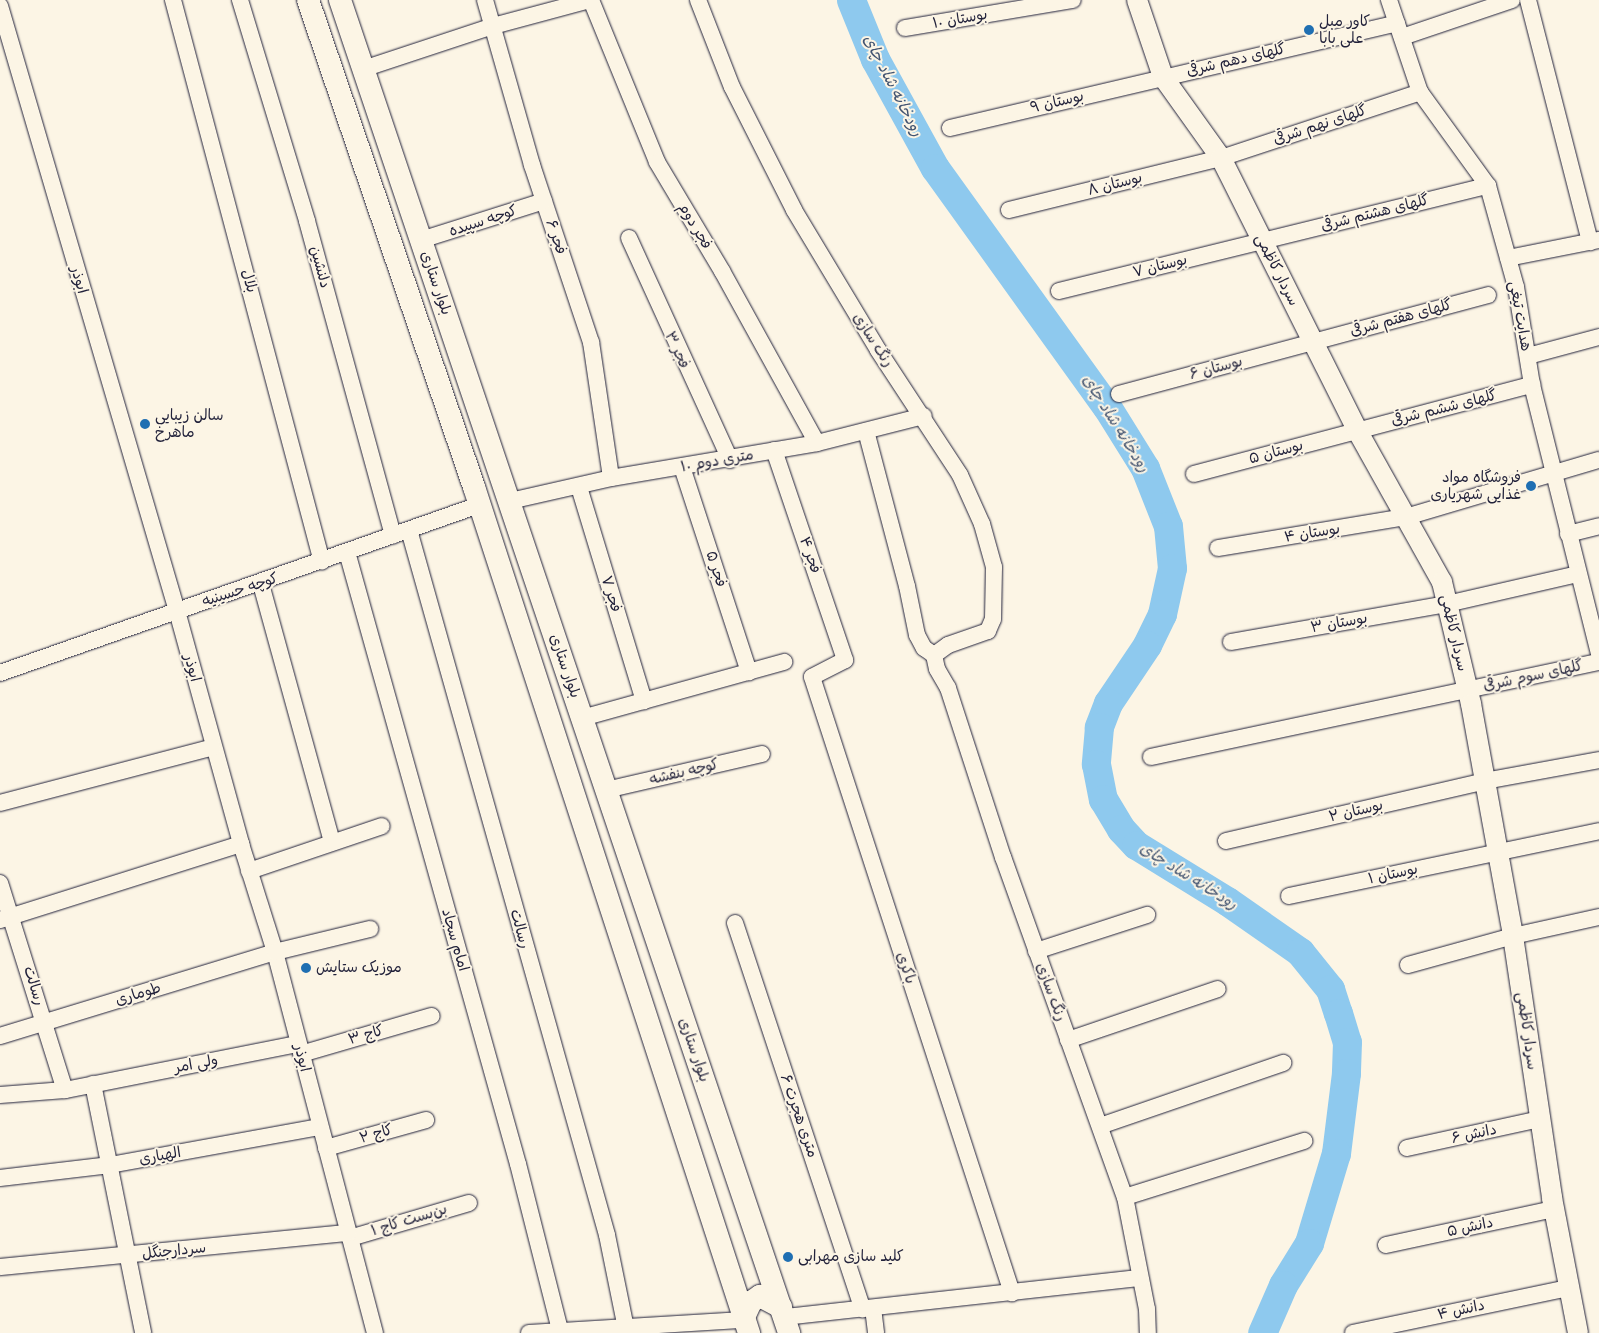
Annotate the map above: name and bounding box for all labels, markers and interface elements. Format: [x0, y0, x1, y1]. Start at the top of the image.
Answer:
street label: بوستان ۱۰ [931, 5, 989, 33]
place label: کاور مبل علی بابا [1319, 12, 1370, 47]
marker: کاور مبل علی بابا [1303, 24, 1315, 36]
water label: رودخانه شاد چای [858, 32, 926, 140]
street label: گلهای دهم شرقی [1185, 40, 1287, 80]
street label: بوستان ۹ [1028, 87, 1086, 117]
street label: گلهای نهم شرقی [1271, 101, 1369, 149]
street label: بوستان ۸ [1086, 169, 1144, 199]
street label: گلهای هشتم شرقی [1319, 191, 1431, 235]
street label: فجر دوم [674, 200, 716, 252]
street label: کوچه سپیده [447, 202, 519, 240]
street label: فجر ۶ [542, 217, 570, 257]
street label: سردار کاظمی [1251, 231, 1303, 309]
street label: دلنشین [306, 244, 334, 290]
street label: بلوار ستاری [417, 249, 455, 317]
street label: بوستان ۷ [1131, 251, 1189, 281]
street label: ابوذر [67, 264, 91, 296]
street label: بلال [237, 267, 261, 295]
street label: هدایت تیغی [1505, 280, 1535, 352]
street label: گلهای هفتم شرقی [1348, 296, 1454, 340]
street label: رنگ سازی [849, 310, 897, 370]
street label: فجر ۳ [661, 329, 693, 371]
street label: بوستان ۶ [1188, 352, 1244, 384]
water label: رودخانه شاد چای [1077, 372, 1153, 476]
street label: گلهای ششم شرقی [1389, 386, 1499, 430]
place label: سالن زیبایی ماهرخ [155, 406, 223, 441]
marker: سالن زیبایی ماهرخ [139, 418, 151, 430]
street label: بوستان ۵ [1247, 436, 1305, 468]
street label: ۱۰ متری دوم [679, 446, 755, 476]
place label: فروشگاه مواد غذایی شهریاری [1431, 468, 1521, 503]
marker: فروشگاه مواد غذایی شهریاری [1525, 480, 1537, 492]
street label: بوستان ۴ [1283, 520, 1341, 546]
street label: فجر ۴ [795, 534, 825, 576]
street label: فجر ۵ [702, 549, 730, 589]
street label: کوچه حسینیه [200, 569, 280, 611]
street label: فجر ۷ [597, 574, 625, 614]
street label: سردار کاظمی [1436, 593, 1472, 673]
street label: بوستان ۳ [1309, 609, 1369, 637]
street label: بلوار ستاری [546, 632, 584, 700]
street label: ابوذر [180, 652, 204, 684]
street label: گلهای سوم شرقی [1482, 657, 1584, 695]
street label: کوچه بنفشه [648, 755, 720, 789]
street label: بوستان ۲ [1327, 796, 1385, 826]
water label: رودخانه شاد چای [1136, 839, 1240, 915]
street label: بوستان ۱ [1366, 860, 1420, 888]
street label: امام سجاد [437, 907, 473, 973]
street label: رسالت [506, 907, 534, 951]
street label: باکری [892, 950, 920, 986]
place label: موزیک ستایش [316, 959, 402, 977]
street label: رنگ سازی [1032, 960, 1070, 1024]
marker: موزیک ستایش [300, 962, 312, 974]
street label: رسالت [20, 964, 48, 1008]
street label: طوماری [113, 979, 163, 1009]
street label: سردار کاظمی [1513, 991, 1541, 1071]
street label: بلوار ستاری [675, 1016, 713, 1084]
street label: کاج ۳ [346, 1021, 386, 1049]
street label: ابوذر [290, 1042, 314, 1074]
street label: ولی امر [173, 1051, 219, 1077]
street label: ۶ متری هجرت [776, 1072, 822, 1160]
street label: دانش ۶ [1450, 1120, 1498, 1148]
street label: کاج ۲ [357, 1121, 395, 1147]
street label: الهیاری [138, 1143, 182, 1169]
street label: بن‌بست کاج ۱ [369, 1200, 449, 1240]
street label: دانش ۵ [1445, 1213, 1495, 1241]
street label: سردارجنگل [141, 1239, 207, 1263]
place label: کلید سازی مهرابی [798, 1248, 904, 1266]
marker: کلید سازی مهرابی [782, 1251, 794, 1263]
street label: دانش ۴ [1436, 1296, 1486, 1324]

